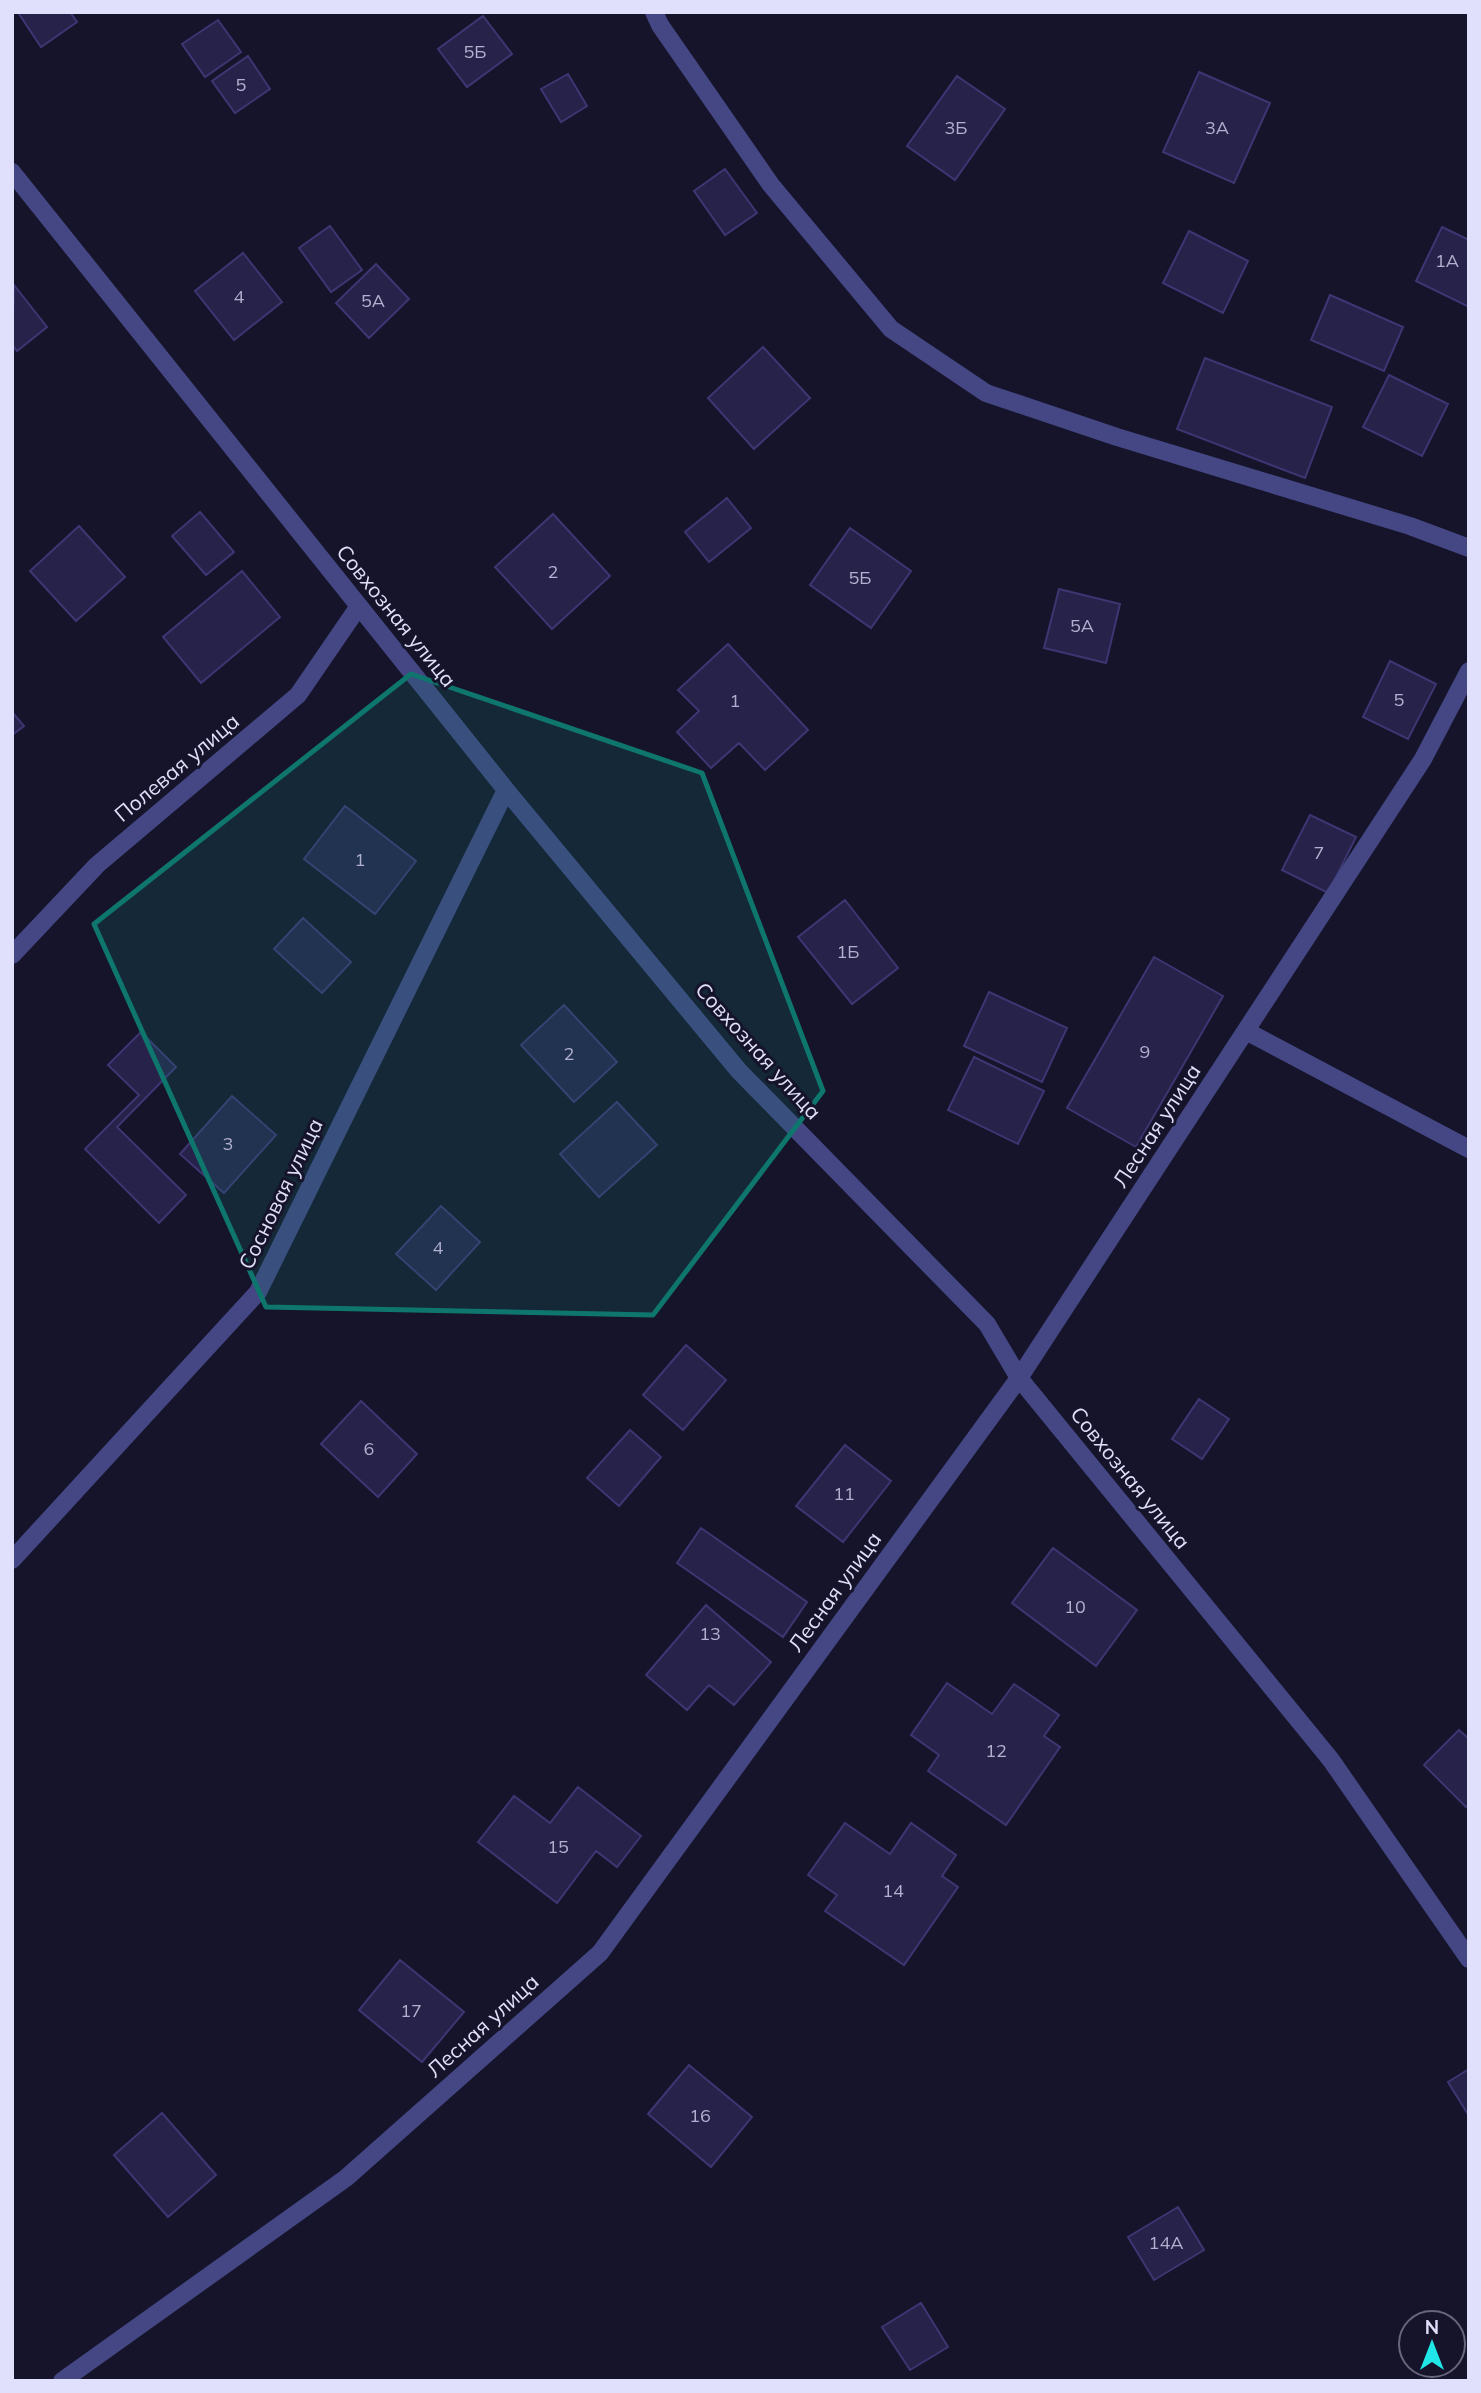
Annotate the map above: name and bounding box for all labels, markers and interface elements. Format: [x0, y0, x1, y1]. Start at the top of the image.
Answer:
house number: 5Б [464, 40, 487, 63]
house number: 5 [236, 73, 247, 96]
house number: 3Б [945, 116, 968, 139]
house number: 3А [1205, 116, 1229, 139]
house number: 1А [1435, 249, 1459, 272]
house number: 4 [234, 285, 245, 308]
house number: 5А [361, 289, 385, 312]
street label: Совхозная улица [331, 539, 462, 692]
house number: 2 [548, 560, 558, 583]
house number: 5Б [849, 566, 872, 589]
house number: 5А [1070, 614, 1094, 637]
house number: 5 [1394, 688, 1405, 711]
house number: 1 [730, 689, 740, 712]
street label: Полевая улица [109, 708, 244, 827]
house number: 7 [1314, 841, 1324, 864]
house number: 1 [355, 848, 365, 871]
house number: 1Б [837, 940, 860, 963]
street label: Совхозная улица [690, 976, 827, 1124]
house number: 9 [1140, 1040, 1150, 1063]
house number: 2 [564, 1042, 574, 1065]
street label: Лесная улица [1107, 1059, 1206, 1192]
street label: Сосновая улица [232, 1114, 328, 1273]
house number: 3 [223, 1132, 233, 1155]
house number: 4 [433, 1236, 444, 1259]
street label: Совхозная улица [1065, 1401, 1196, 1554]
house number: 6 [364, 1437, 374, 1460]
house number: 11 [833, 1482, 855, 1505]
street label: Лесная улица [782, 1526, 886, 1656]
house number: 10 [1064, 1595, 1086, 1618]
house number: 13 [699, 1622, 721, 1645]
house number: 12 [985, 1739, 1007, 1762]
house number: 15 [547, 1835, 569, 1858]
house number: 14 [882, 1879, 904, 1902]
street label: Лесная улица [421, 1968, 544, 2082]
house number: 17 [400, 1999, 422, 2022]
house number: 16 [689, 2104, 711, 2127]
house number: 14А [1149, 2231, 1183, 2254]
north arrow [1397, 2309, 1467, 2379]
text: N [1425, 2315, 1439, 2339]

